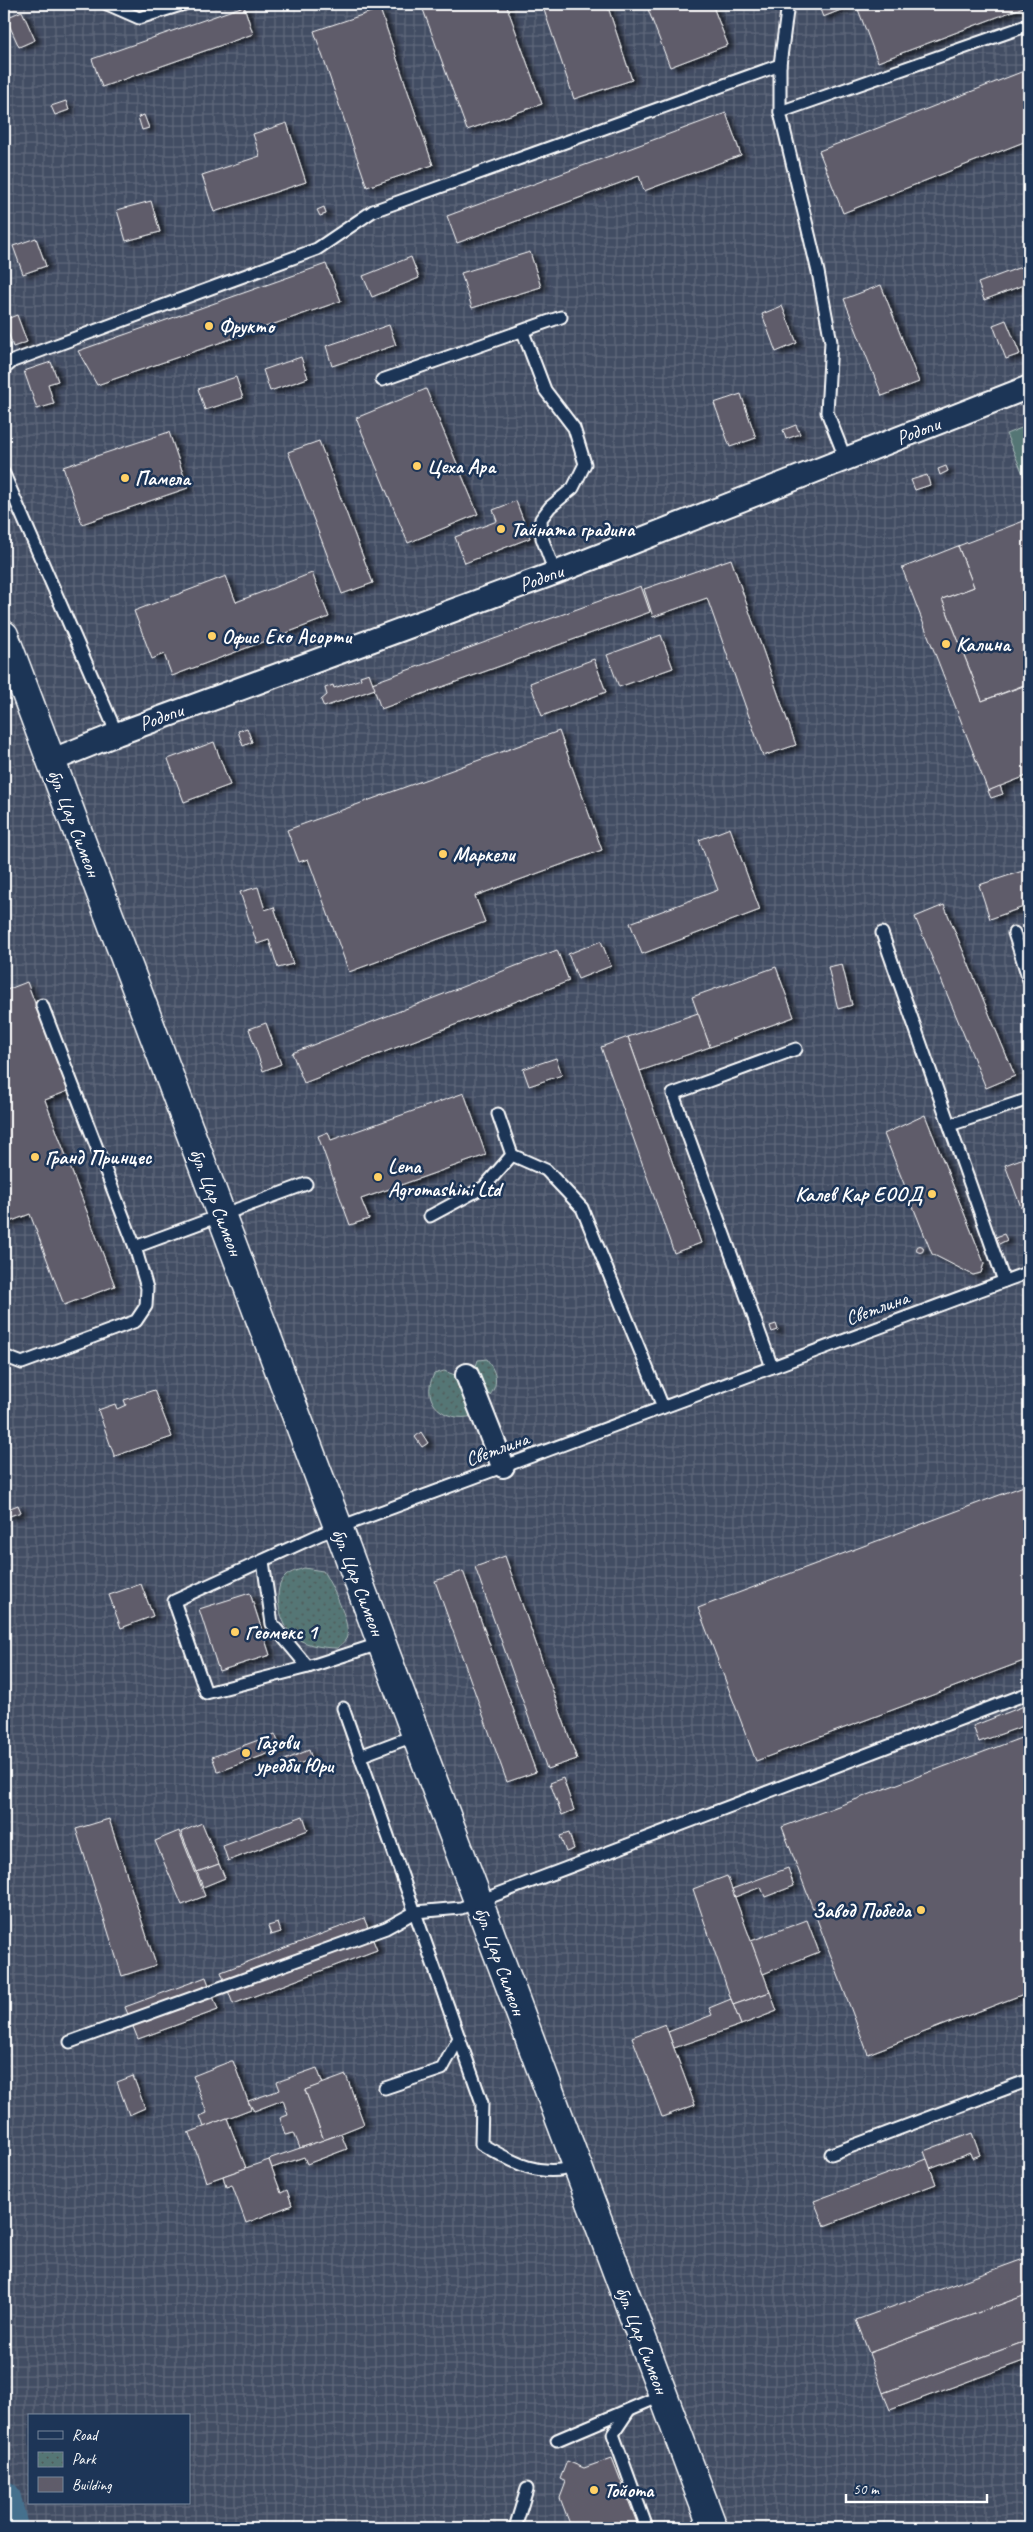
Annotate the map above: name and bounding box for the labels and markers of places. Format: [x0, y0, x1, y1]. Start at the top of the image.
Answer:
place label: Фрукто [219, 314, 276, 339]
marker: Фрукто [203, 320, 215, 332]
place label: Цеха Ара [427, 454, 497, 479]
marker: Цеха Ара [411, 460, 423, 472]
place label: Памела [135, 466, 192, 491]
marker: Памела [119, 472, 131, 484]
place label: Тайната градина [511, 517, 636, 542]
marker: Тайната градина [495, 523, 507, 535]
place label: Офис Еко Асорти [222, 624, 353, 649]
marker: Офис Еко Асорти [206, 630, 218, 642]
place label: Калина [956, 632, 1012, 657]
marker: Калина [940, 638, 952, 650]
place label: Маркели [453, 842, 517, 867]
marker: Маркели [437, 848, 449, 860]
place label: Гранд Принцес [45, 1145, 153, 1170]
marker: Гранд Принцес [29, 1151, 41, 1163]
place label: Lena Agromashini Ltd [388, 1154, 505, 1202]
marker: Lena Agromashini Ltd [372, 1171, 384, 1183]
place label: Калев Кар ЕООД [795, 1182, 924, 1207]
marker: Калев Кар ЕООД [926, 1188, 938, 1200]
place label: Геомекс 1 [245, 1620, 319, 1645]
marker: Геомекс 1 [229, 1626, 241, 1638]
place label: Газови уредби Юри [254, 1730, 335, 1778]
marker: Газови уредби Юри [240, 1747, 252, 1759]
place label: Завод Победа [813, 1898, 912, 1923]
marker: Завод Победа [915, 1904, 927, 1916]
place label: Тойота [604, 2478, 655, 2503]
marker: Тойота [588, 2484, 600, 2496]

